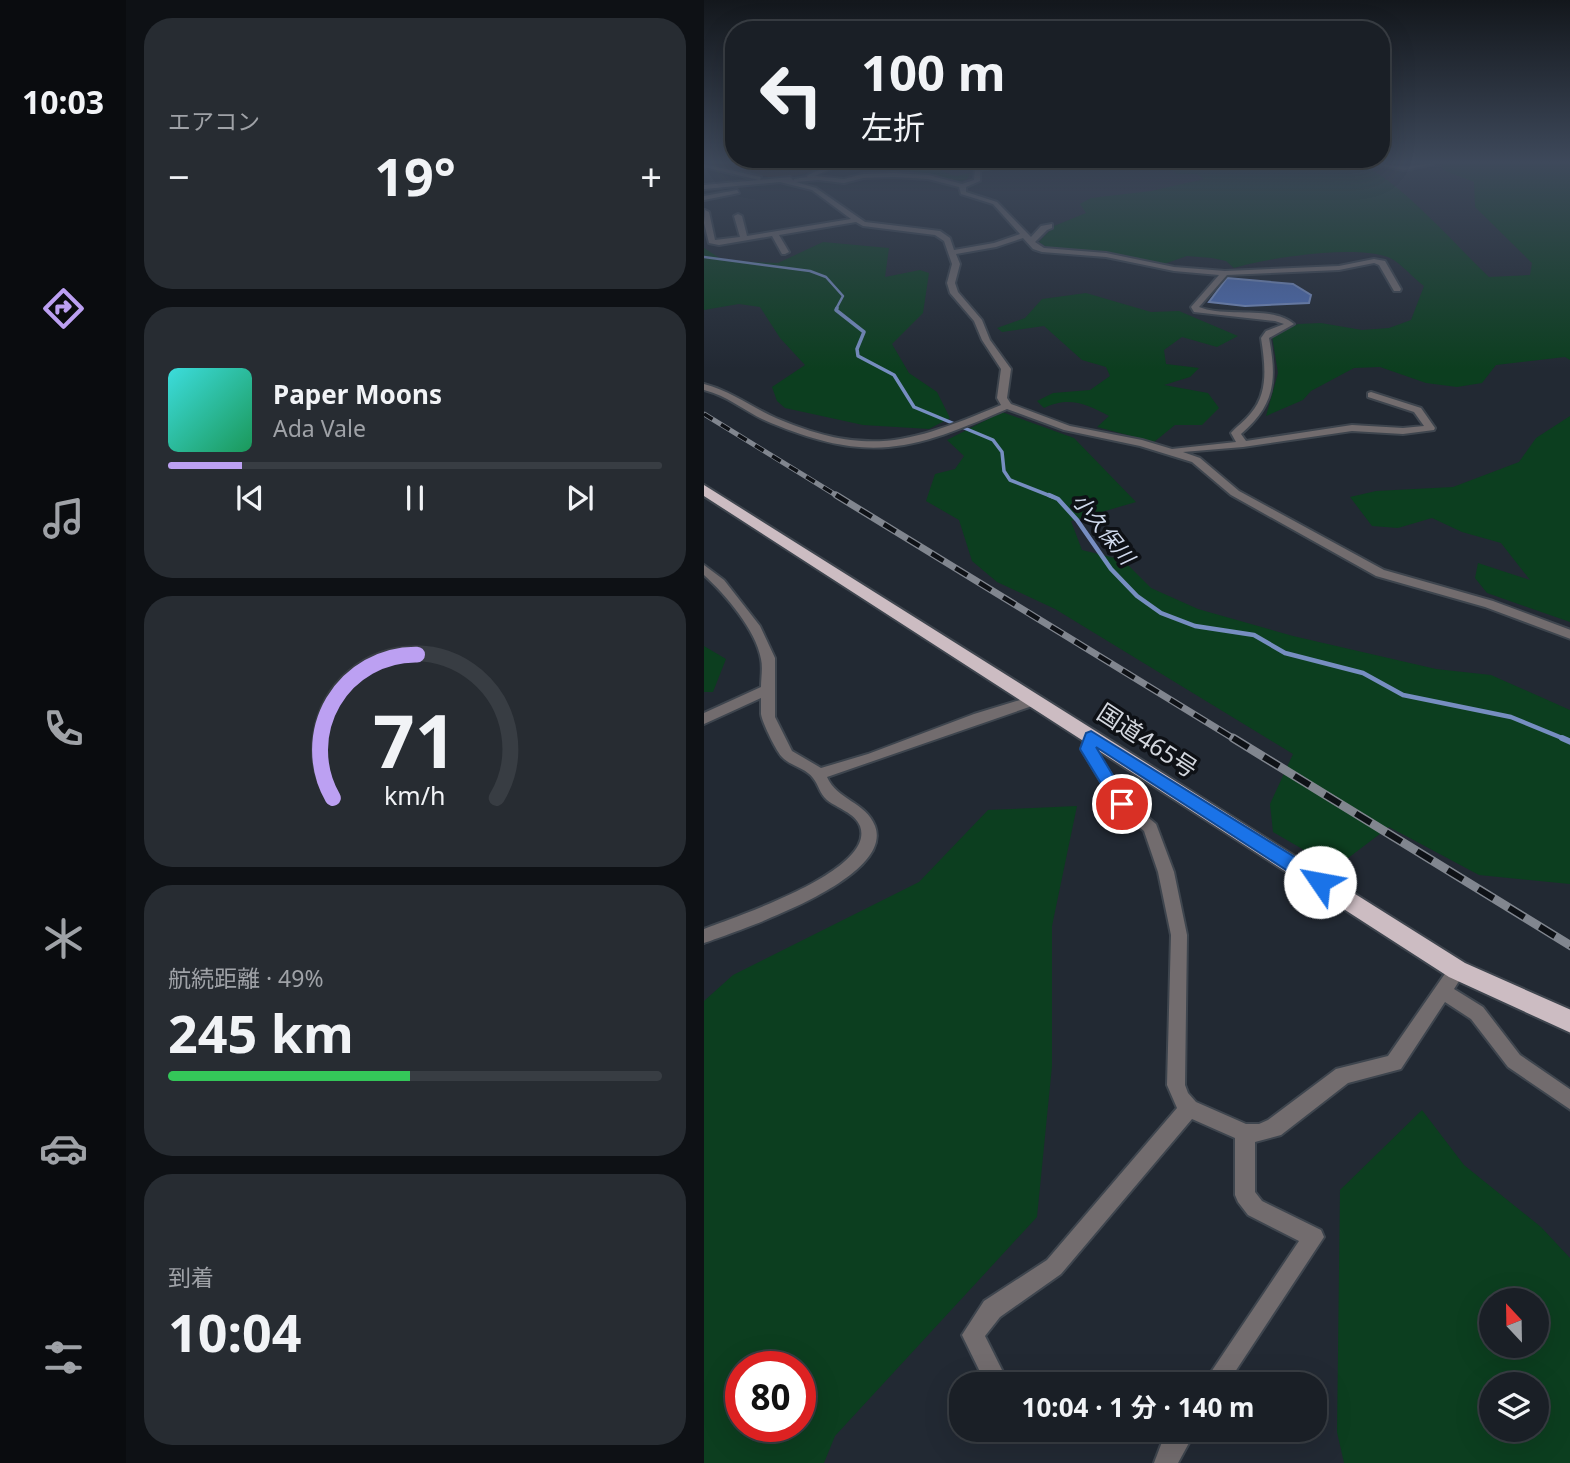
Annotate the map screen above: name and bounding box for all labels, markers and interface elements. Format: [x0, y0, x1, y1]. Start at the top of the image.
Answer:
text: 100 m [861, 39, 1006, 105]
icon: left [746, 49, 837, 140]
text: 10:03 [22, 80, 104, 123]
text: エアコン [168, 105, 260, 137]
text: 左折 [861, 105, 925, 148]
text: 19° [374, 140, 456, 211]
text: − [168, 150, 190, 202]
text: + [640, 150, 662, 202]
icon: directions [39, 284, 88, 333]
text: Paper Moons [273, 376, 442, 412]
text: Ada Vale [273, 412, 366, 444]
icon: previous [231, 479, 269, 517]
icon: pause [396, 479, 434, 517]
icon: next [561, 479, 599, 517]
water label: 小久保川 [1066, 487, 1142, 571]
icon: music [39, 494, 88, 543]
text: 71 [373, 690, 457, 789]
street label: 国道465号 [1091, 695, 1204, 784]
icon: phone [39, 704, 88, 753]
pin [1092, 774, 1152, 834]
text: km/h [384, 777, 446, 811]
icon: arrive [1103, 785, 1141, 823]
position arrow [1283, 845, 1357, 919]
icon: climate [39, 914, 88, 963]
text: 航続距離 · 49% [168, 962, 324, 994]
text: 245 km [168, 997, 354, 1068]
icon: car [39, 1124, 88, 1173]
text: 到着 [168, 1261, 214, 1293]
north arrow [1479, 1288, 1549, 1358]
map controls [1479, 1288, 1549, 1442]
text: 10:04 [168, 1296, 302, 1367]
icon: filters [39, 1333, 88, 1382]
speed limit sign: 80 [725, 1351, 816, 1442]
button: layers [1479, 1372, 1549, 1442]
text: 10:04 · 1 分 · 140 m [1022, 1389, 1254, 1425]

